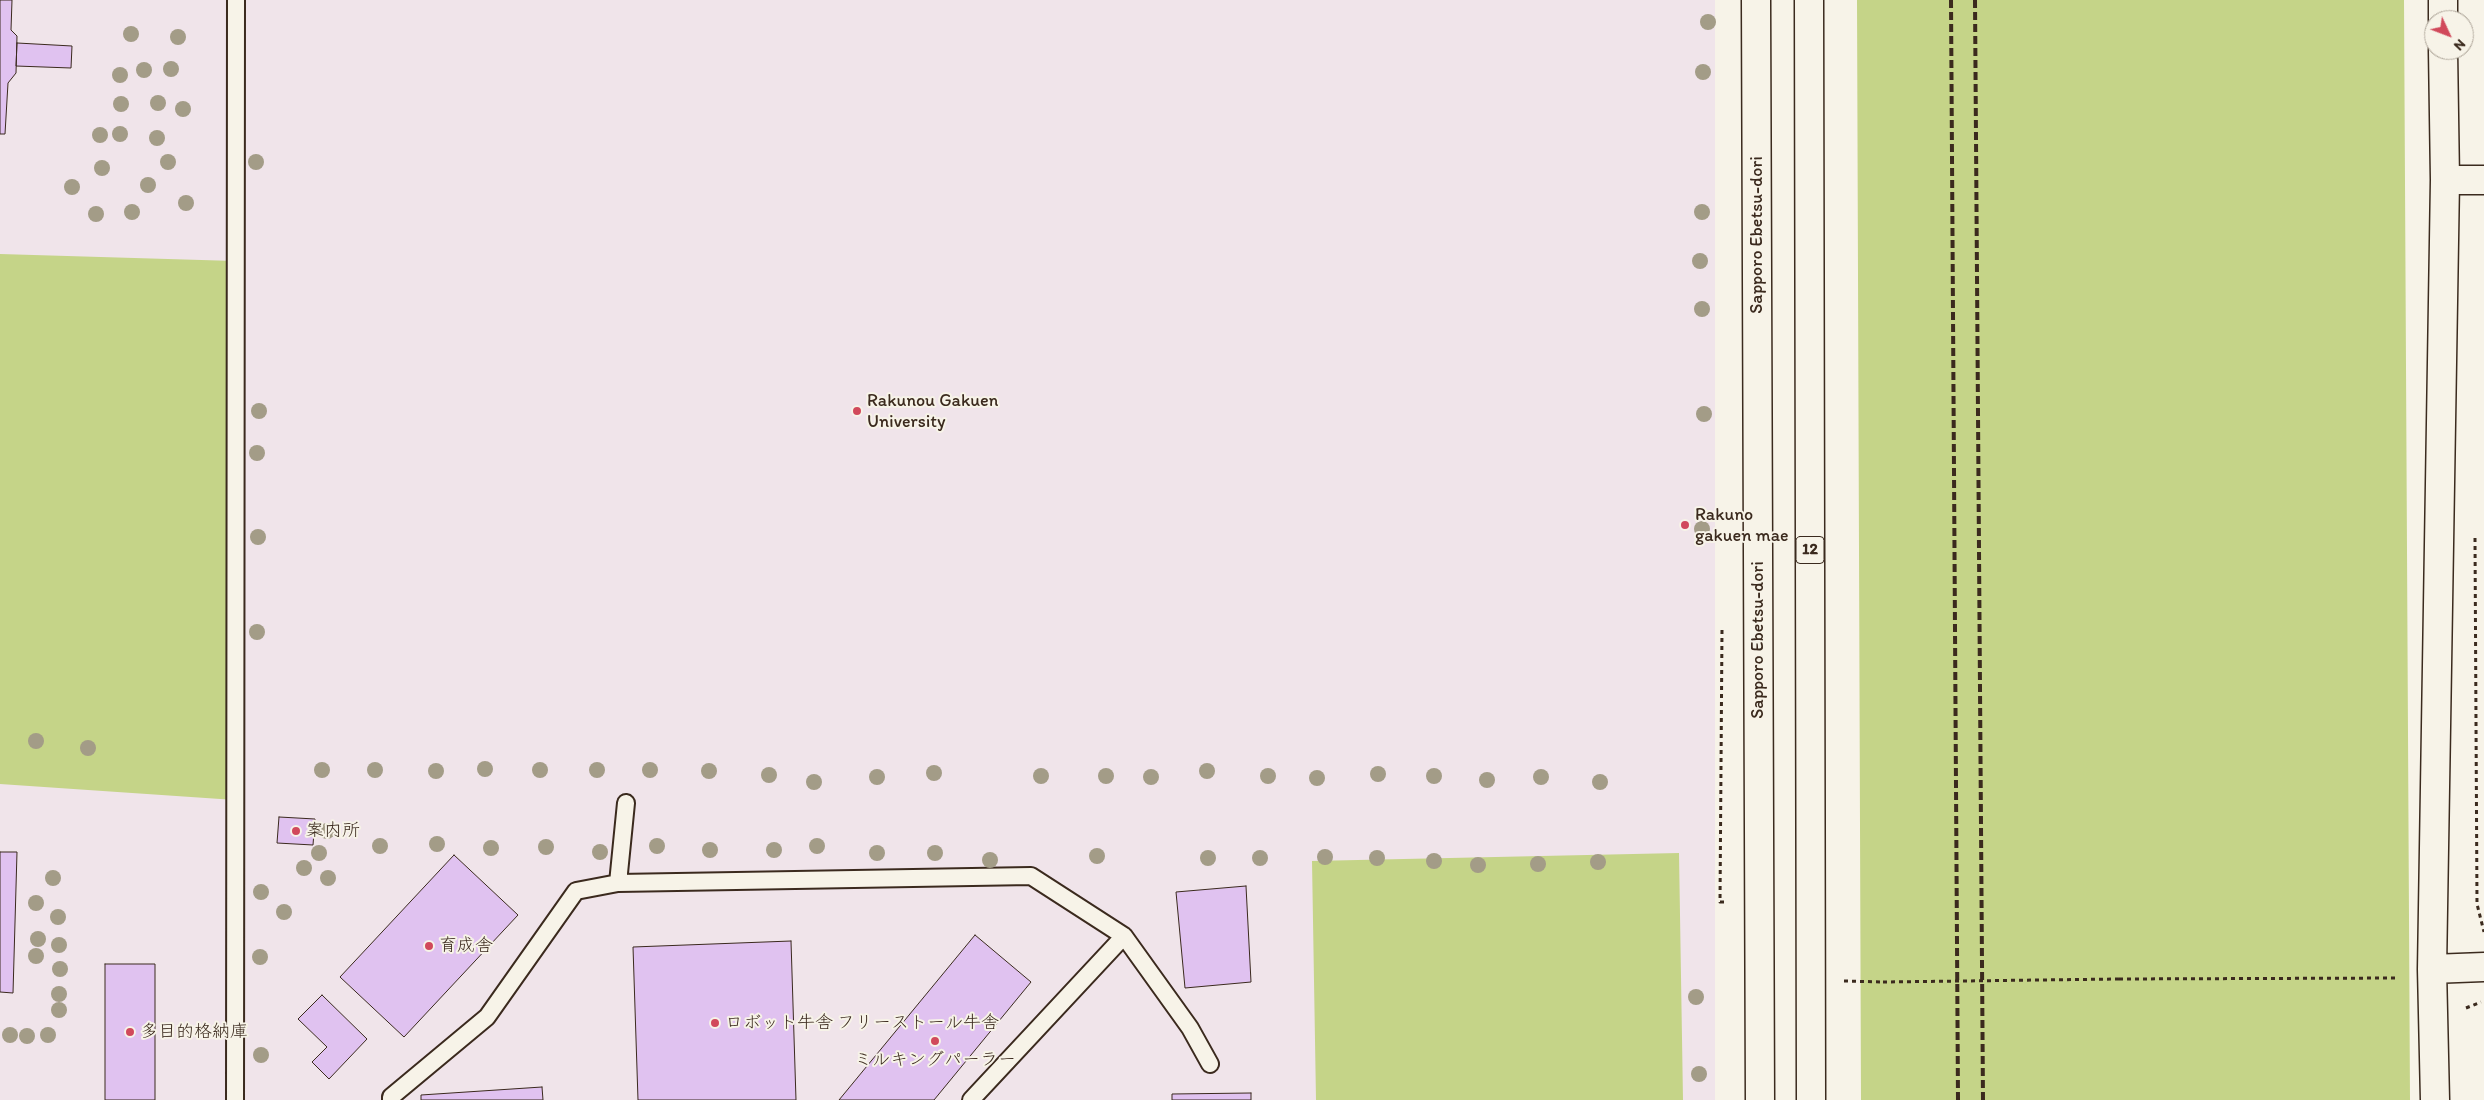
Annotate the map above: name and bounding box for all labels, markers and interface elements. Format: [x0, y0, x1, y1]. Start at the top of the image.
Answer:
north arrow [2424, 10, 2474, 60]
text: N [2450, 36, 2469, 54]
street label: Sapporo Ebetsu-dori [1746, 156, 1768, 314]
place label: Rakunou Gakuen University [867, 390, 998, 432]
marker: Rakunou Gakuen University [851, 405, 863, 417]
place label: Rakuno gakuen mae [1695, 504, 1789, 546]
marker: Rakuno gakuen mae [1679, 519, 1691, 531]
road number: 12 [1796, 536, 1824, 564]
street label: Sapporo Ebetsu-dori [1747, 561, 1769, 719]
place label: 案内所 [306, 820, 360, 842]
marker: 案内所 [290, 825, 302, 837]
place label: 育成舎 [439, 935, 493, 957]
marker: 育成舎 [423, 940, 435, 952]
place label: ロボット牛舎 フリーストール牛舎 [725, 1012, 999, 1034]
marker: ロボット牛舎 フリーストール牛舎 [709, 1017, 721, 1029]
place label: 多目的格納庫 [140, 1021, 248, 1043]
marker: 多目的格納庫 [124, 1026, 136, 1038]
marker: ミルキングパーラー [929, 1035, 941, 1047]
place label: ミルキングパーラー [854, 1049, 1016, 1071]

